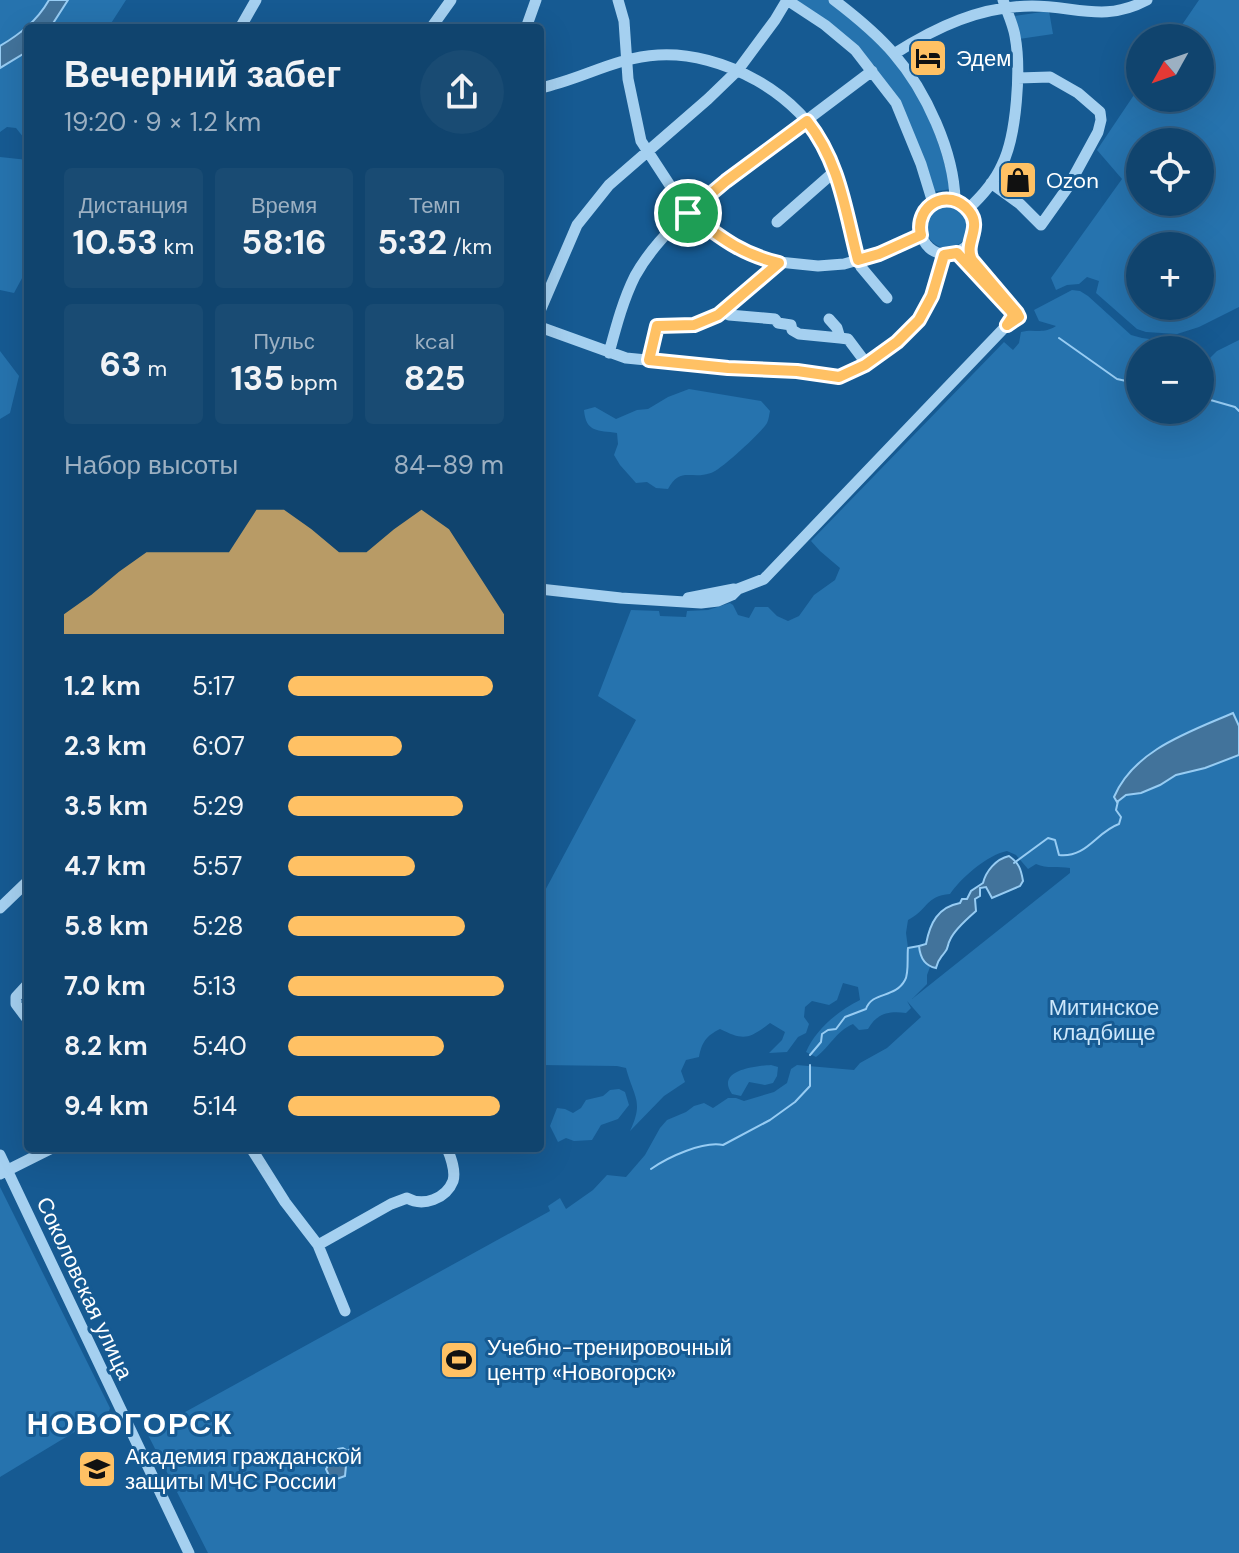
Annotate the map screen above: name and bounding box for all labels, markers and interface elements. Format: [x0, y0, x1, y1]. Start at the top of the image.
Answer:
north arrow [1126, 24, 1214, 112]
map controls [1126, 24, 1214, 424]
hotel icon: Эдем [907, 37, 949, 79]
place label: Эдем [956, 44, 1011, 73]
button: share [420, 50, 504, 134]
text: Вечерний забег [64, 51, 341, 98]
text: 19:20 · 9 × 1.2 km [64, 105, 261, 139]
button: locate [1126, 128, 1214, 216]
shop icon: Ozon [997, 159, 1039, 201]
place label: Ozon [1046, 166, 1099, 195]
pin [654, 179, 722, 247]
text: Дистанция [79, 191, 188, 220]
text: Время [251, 191, 317, 220]
text: Темп [409, 191, 460, 220]
icon: arrive [666, 191, 710, 235]
text: 10.53 [72, 220, 158, 265]
text: 58:16 [241, 220, 327, 265]
text: 5:32 [377, 220, 447, 265]
text: km [158, 232, 194, 261]
text: /km [447, 232, 492, 261]
button: + [1126, 232, 1214, 320]
text: Пульс [253, 327, 315, 356]
text: kcal [415, 327, 455, 356]
button: − [1126, 336, 1214, 424]
text: 63 [100, 342, 142, 387]
text: m [142, 354, 167, 383]
text: 135 [230, 356, 285, 401]
text: 825 [404, 356, 466, 401]
text: bpm [285, 368, 338, 397]
text: Набор высоты [64, 448, 238, 482]
text: 84–89 m [394, 448, 504, 482]
text: 1.2 km [64, 669, 141, 703]
text: 5:17 [192, 669, 235, 703]
text: 2.3 km [64, 729, 147, 763]
text: 6:07 [192, 729, 245, 763]
text: 3.5 km [64, 789, 148, 823]
text: 5:29 [192, 789, 244, 823]
text: 4.7 km [64, 849, 146, 883]
text: 5:57 [192, 849, 242, 883]
text: 5.8 km [64, 909, 149, 943]
text: 5:28 [192, 909, 243, 943]
text: 7.0 km [64, 969, 146, 1003]
text: 5:13 [192, 969, 237, 1003]
park label: Митинское кладбище [1049, 993, 1159, 1047]
text: 8.2 km [64, 1029, 148, 1063]
text: 5:40 [192, 1029, 247, 1063]
text: 9.4 km [64, 1089, 149, 1123]
text: 5:14 [192, 1089, 237, 1123]
street label: Соколовская улица [30, 1192, 140, 1385]
place label: Учебно-тренировочный центр «Новогорск» [487, 1333, 732, 1387]
sports icon: Учебно-тренировочный центр «Новогорск» [438, 1339, 480, 1381]
district label: НОВОГОРСК [27, 1404, 233, 1443]
place label: Академия гражданской защиты МЧС России [125, 1442, 362, 1496]
school or university icon: Академия гражданской защиты МЧС России [76, 1448, 118, 1490]

